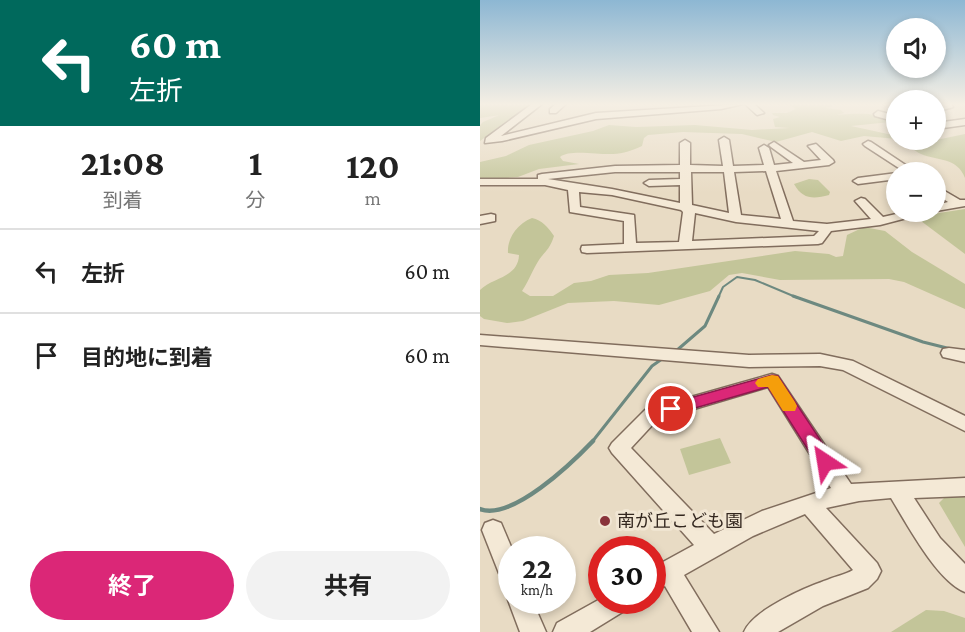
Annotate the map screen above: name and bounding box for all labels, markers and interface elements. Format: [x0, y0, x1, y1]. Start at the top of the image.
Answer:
map controls [886, 18, 946, 222]
button: sound [886, 18, 946, 78]
text: 60 m [129, 20, 221, 67]
icon: left [30, 24, 108, 102]
text: 左折 [129, 76, 183, 106]
button: + [886, 90, 946, 150]
text: 21:08 [80, 143, 165, 183]
text: 1 [249, 143, 262, 183]
text: 120 [346, 146, 400, 186]
button: − [886, 162, 946, 222]
text: m [365, 187, 381, 209]
text: 到着 [103, 189, 143, 211]
text: 分 [245, 189, 265, 211]
icon: left [30, 255, 63, 288]
text: 60 m [405, 259, 450, 284]
text: 左折 [81, 261, 125, 286]
icon: arrive [30, 339, 63, 372]
text: 60 m [405, 343, 450, 368]
text: 目的地に到着 [81, 345, 213, 370]
pin [645, 383, 696, 434]
icon: arrive [654, 392, 687, 425]
position arrow [793, 430, 857, 494]
place label: 南が丘こども園 [617, 511, 743, 531]
marker: 南が丘こども園 [598, 514, 612, 528]
speed limit sign: 30 [588, 536, 666, 614]
button: 終了 [30, 551, 234, 620]
button: 共有 [246, 551, 450, 620]
text: 22 [522, 551, 552, 584]
text: km/h [521, 582, 553, 598]

